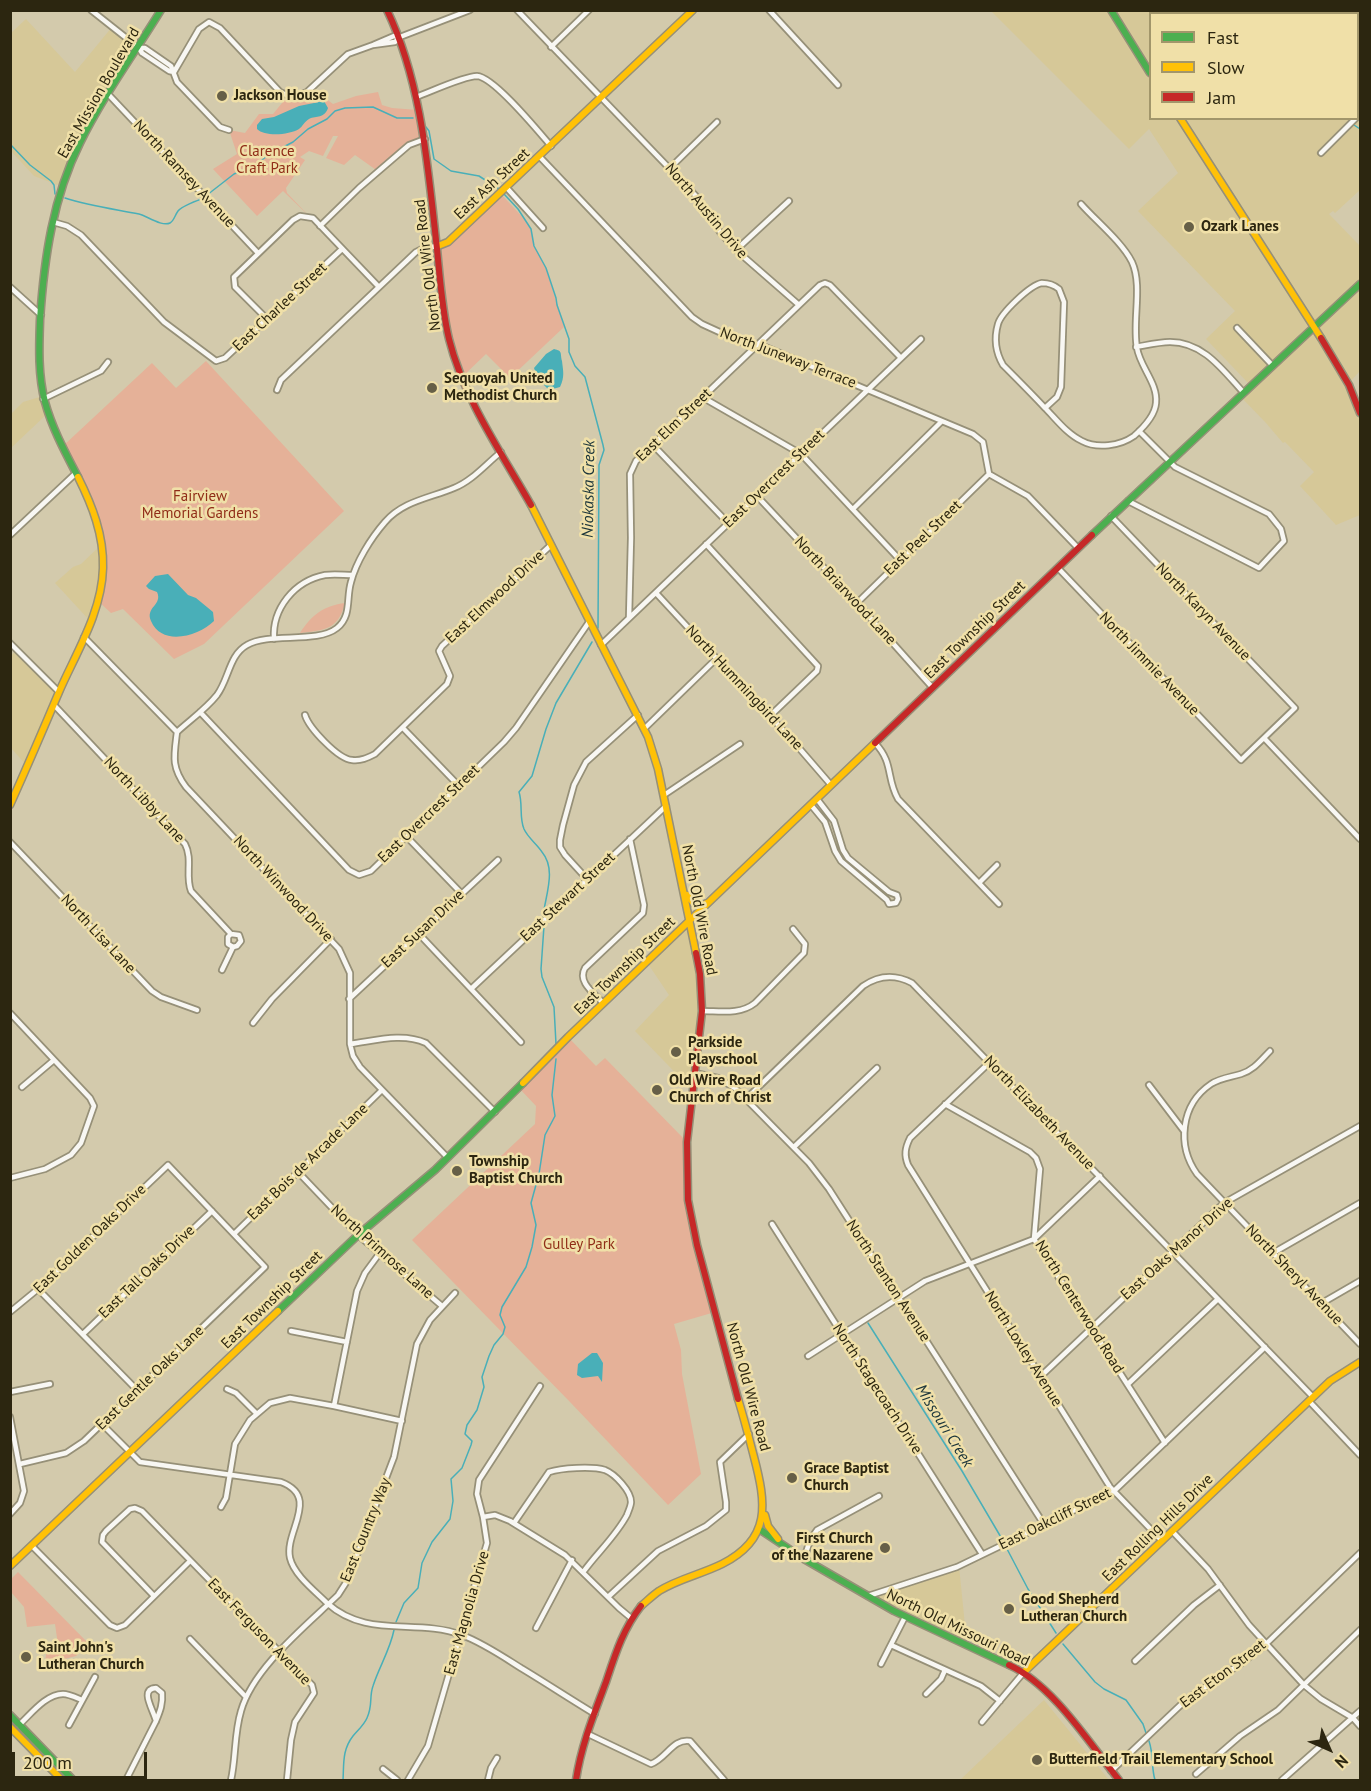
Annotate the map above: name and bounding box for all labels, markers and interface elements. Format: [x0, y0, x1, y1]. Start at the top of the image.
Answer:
legend [1149, 12, 1359, 120]
street label: East Mission Boulevard [54, 24, 144, 162]
text: Fast [1207, 26, 1239, 49]
text: Slow [1207, 56, 1245, 79]
text: Jam [1207, 86, 1236, 109]
place label: Jackson House [234, 87, 327, 105]
marker: Jackson House [215, 89, 229, 103]
street label: North Ramsey Avenue [129, 116, 239, 232]
park label: Clarence Craft Park [236, 143, 298, 178]
street label: East Ash Street [451, 145, 533, 223]
street label: North Austin Drive [661, 160, 751, 262]
street label: North Old Wire Road [411, 198, 445, 332]
place label: Ozark Lanes [1201, 218, 1279, 236]
marker: Ozark Lanes [1182, 220, 1196, 234]
street label: East Charlee Street [229, 259, 331, 355]
street label: North Juneway Terrace [717, 324, 859, 392]
place label: Sequoyah United Methodist Church [444, 370, 557, 405]
marker: Sequoyah United Methodist Church [425, 381, 439, 395]
street label: East Elm Street [633, 385, 715, 465]
street label: East Overcrest Street [720, 426, 828, 532]
water label: Niokaska Creek [579, 440, 599, 538]
park label: Fairview Memorial Gardens [142, 488, 258, 523]
street label: East Peel Street [881, 497, 965, 579]
street label: North Briarwood Lane [790, 533, 900, 649]
street label: East Elmwood Drive [442, 547, 548, 647]
street label: North Karyn Avenue [1152, 560, 1254, 664]
street label: East Township Street [921, 577, 1029, 683]
street label: North Jimmie Avenue [1095, 609, 1203, 719]
street label: North Hummingbird Lane [682, 622, 806, 754]
street label: North Libby Lane [100, 753, 188, 847]
street label: East Overcrest Street [375, 761, 483, 867]
street label: North Winwood Drive [229, 832, 337, 946]
street label: North Old Wire Road [678, 843, 720, 977]
street label: East Stewart Street [517, 849, 619, 945]
street label: East Susan Drive [378, 886, 468, 972]
street label: North Lisa Lane [57, 891, 139, 977]
street label: East Township Street [571, 913, 679, 1019]
place label: Parkside Playschool [688, 1034, 757, 1069]
marker: Parkside Playschool [669, 1045, 683, 1059]
street label: North Elizabeth Avenue [980, 1052, 1098, 1174]
place label: Old Wire Road Church of Christ [669, 1072, 771, 1107]
marker: Old Wire Road Church of Christ [650, 1083, 664, 1097]
street label: East Bois de Arcade Lane [244, 1100, 372, 1224]
place label: Township Baptist Church [469, 1153, 563, 1188]
marker: Township Baptist Church [450, 1164, 464, 1178]
street label: East Golden Oaks Drive [30, 1181, 150, 1297]
street label: East Oaks Manor Drive [1117, 1194, 1237, 1304]
street label: North Primrose Lane [327, 1201, 437, 1303]
street label: North Stanton Avenue [842, 1217, 934, 1345]
street label: North Sheryl Avenue [1242, 1221, 1346, 1329]
street label: East Tall Oaks Drive [95, 1222, 199, 1322]
park label: Gulley Park [543, 1236, 615, 1254]
street label: North Centerwood Road [1031, 1237, 1127, 1377]
street label: East Township Street [218, 1247, 326, 1353]
street label: North Loxley Avenue [980, 1288, 1066, 1410]
street label: North Old Wire Road [722, 1321, 774, 1453]
street label: North Stagecoach Drive [828, 1321, 926, 1457]
street label: East Gentle Oaks Lane [92, 1322, 208, 1434]
water label: Missouri Creek [911, 1381, 977, 1471]
place label: Grace Baptist Church [804, 1460, 889, 1495]
street label: East Rolling Hills Drive [1099, 1470, 1217, 1586]
marker: Grace Baptist Church [785, 1471, 799, 1485]
street label: East Country Way [337, 1475, 395, 1585]
street label: East Oakcliff Street [996, 1484, 1114, 1554]
place label: First Church of the Nazarene [771, 1530, 873, 1565]
marker: First Church of the Nazarene [878, 1541, 892, 1555]
street label: East Magnolia Drive [441, 1549, 493, 1677]
street label: East Ferguson Avenue [204, 1575, 314, 1689]
street label: North Old Missouri Road [883, 1585, 1033, 1671]
place label: Good Shepherd Lutheran Church [1021, 1591, 1127, 1626]
marker: Good Shepherd Lutheran Church [1002, 1602, 1016, 1616]
street label: East Eton Street [1177, 1636, 1269, 1712]
place label: Saint John's Lutheran Church [38, 1639, 144, 1674]
marker: Saint John's Lutheran Church [19, 1650, 33, 1664]
north arrow [1299, 1719, 1359, 1779]
scale bar [15, 1740, 150, 1778]
text: 200 m [23, 1751, 72, 1774]
place label: Butterfield Trail Elementary School [1049, 1751, 1273, 1769]
text: N [1331, 1751, 1353, 1773]
marker: Butterfield Trail Elementary School [1030, 1753, 1044, 1767]

